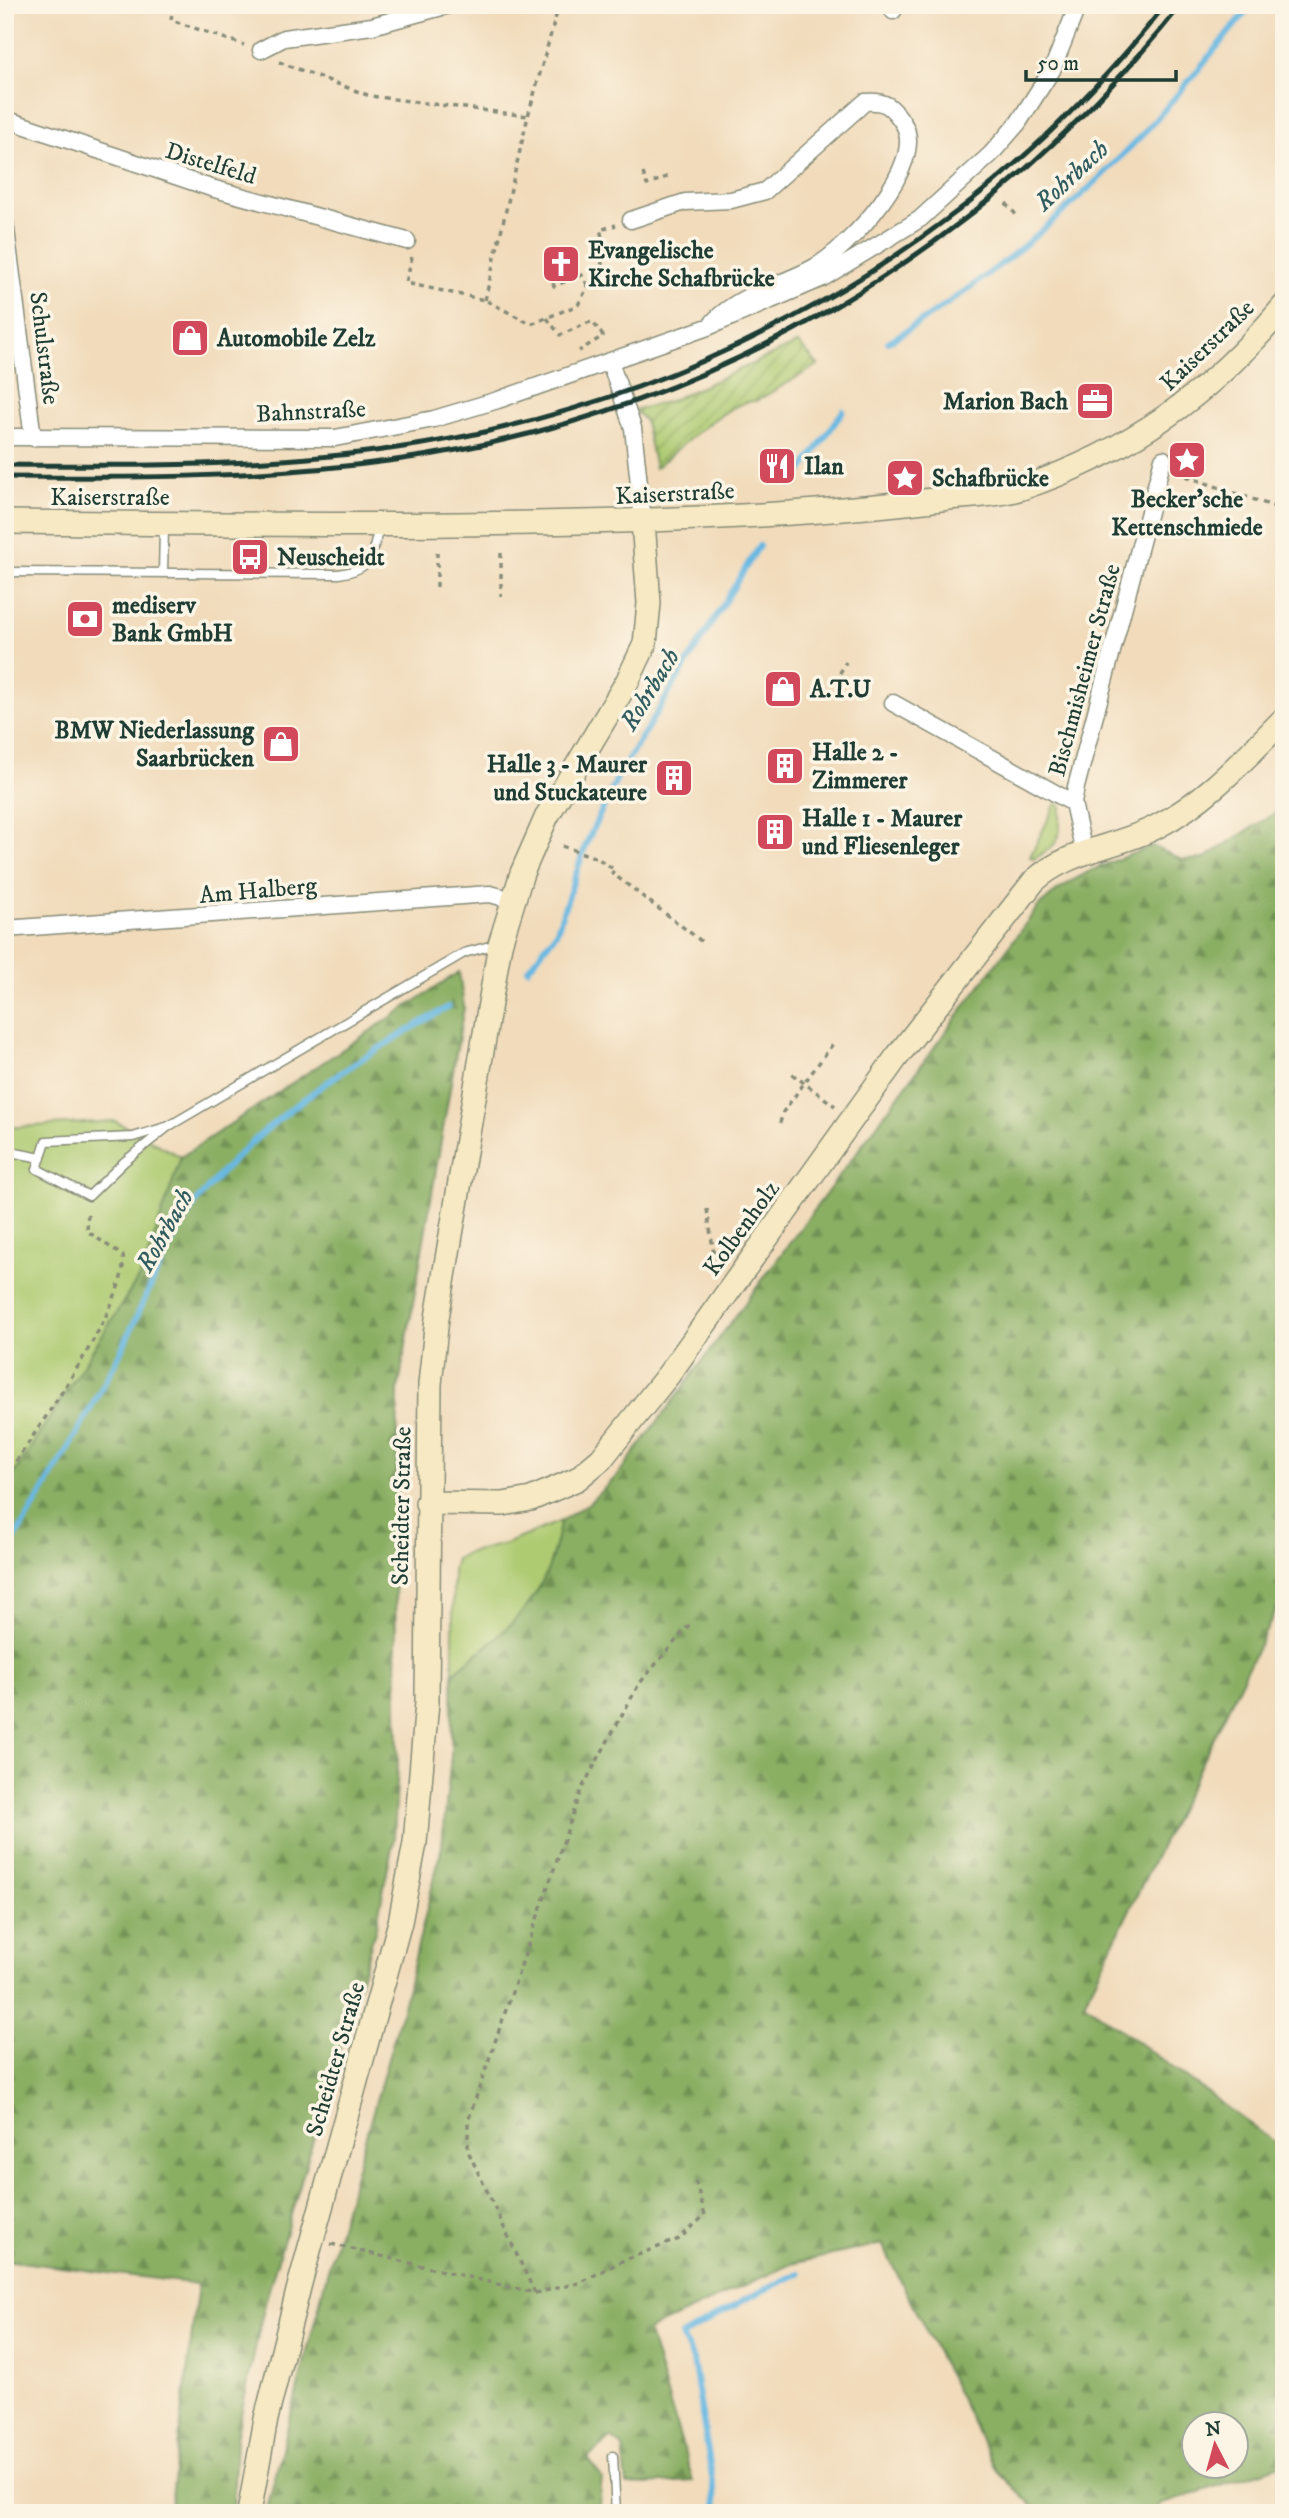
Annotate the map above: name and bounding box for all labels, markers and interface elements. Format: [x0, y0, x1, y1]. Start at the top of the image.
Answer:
scale bar [1026, 38, 1177, 82]
text: 50 m [1037, 51, 1079, 77]
water label: Rohrbach [1027, 133, 1116, 220]
street label: Distelfeld [162, 136, 260, 192]
place label: Evangelische Kirche Schafbrücke [588, 236, 775, 294]
church icon: Evangelische Kirche Schafbrücke [540, 243, 582, 285]
street label: Schulstraße [22, 290, 66, 406]
street label: Kaiserstraße [1154, 293, 1261, 398]
shop icon: Automobile Zelz [169, 317, 211, 359]
place label: Automobile Zelz [216, 324, 376, 354]
office icon: Marion Bach [1074, 380, 1116, 422]
place label: Marion Bach [943, 387, 1068, 417]
street label: Bahnstraße [255, 394, 367, 430]
place icon: Becker'sche Kettenschmiede [1166, 439, 1208, 481]
restaurant icon: Ilan [756, 445, 798, 487]
place label: Ilan [804, 452, 844, 482]
place icon: Schafbrücke [884, 457, 926, 499]
place label: Schafbrücke [932, 464, 1049, 494]
street label: Kaiserstraße [615, 476, 736, 512]
street label: Kaiserstraße [50, 483, 170, 513]
place label: Becker'sche Kettenschmiede [1111, 485, 1263, 543]
bus stop icon: Neuscheidt [229, 536, 271, 578]
place label: Neuscheidt [277, 543, 385, 573]
street label: Bischmisheimer Straße [1042, 561, 1128, 780]
place label: mediserv Bank GmbH [112, 591, 233, 649]
bank icon: mediserv Bank GmbH [64, 598, 106, 640]
water label: Rohrbach [612, 642, 688, 738]
shop icon: A.T.U [762, 668, 804, 710]
place label: A.T.U [809, 675, 872, 705]
place label: BMW Niederlassung Saarbrücken [55, 716, 255, 774]
shop icon: BMW Niederlassung Saarbrücken [260, 723, 302, 765]
place label: Halle 2 - Zimmerer [812, 738, 908, 796]
building icon: Halle 2 - Zimmerer [764, 745, 806, 787]
place label: Halle 3 - Maurer und Stuckateure [487, 750, 648, 808]
building icon: Halle 3 - Maurer und Stuckateure [653, 757, 695, 799]
place label: Halle 1 - Maurer und Fliesenleger [802, 804, 963, 862]
building icon: Halle 1 - Maurer und Fliesenleger [754, 811, 796, 853]
street label: Am Halberg [198, 871, 318, 911]
street label: Kolbenholz [697, 1174, 787, 1282]
water label: Rohrbach [129, 1183, 202, 1279]
street label: Scheidter Straße [386, 1426, 418, 1586]
street label: Scheidter Straße [300, 1979, 372, 2140]
north arrow [1180, 2410, 1250, 2480]
text: N [1204, 2417, 1223, 2442]

